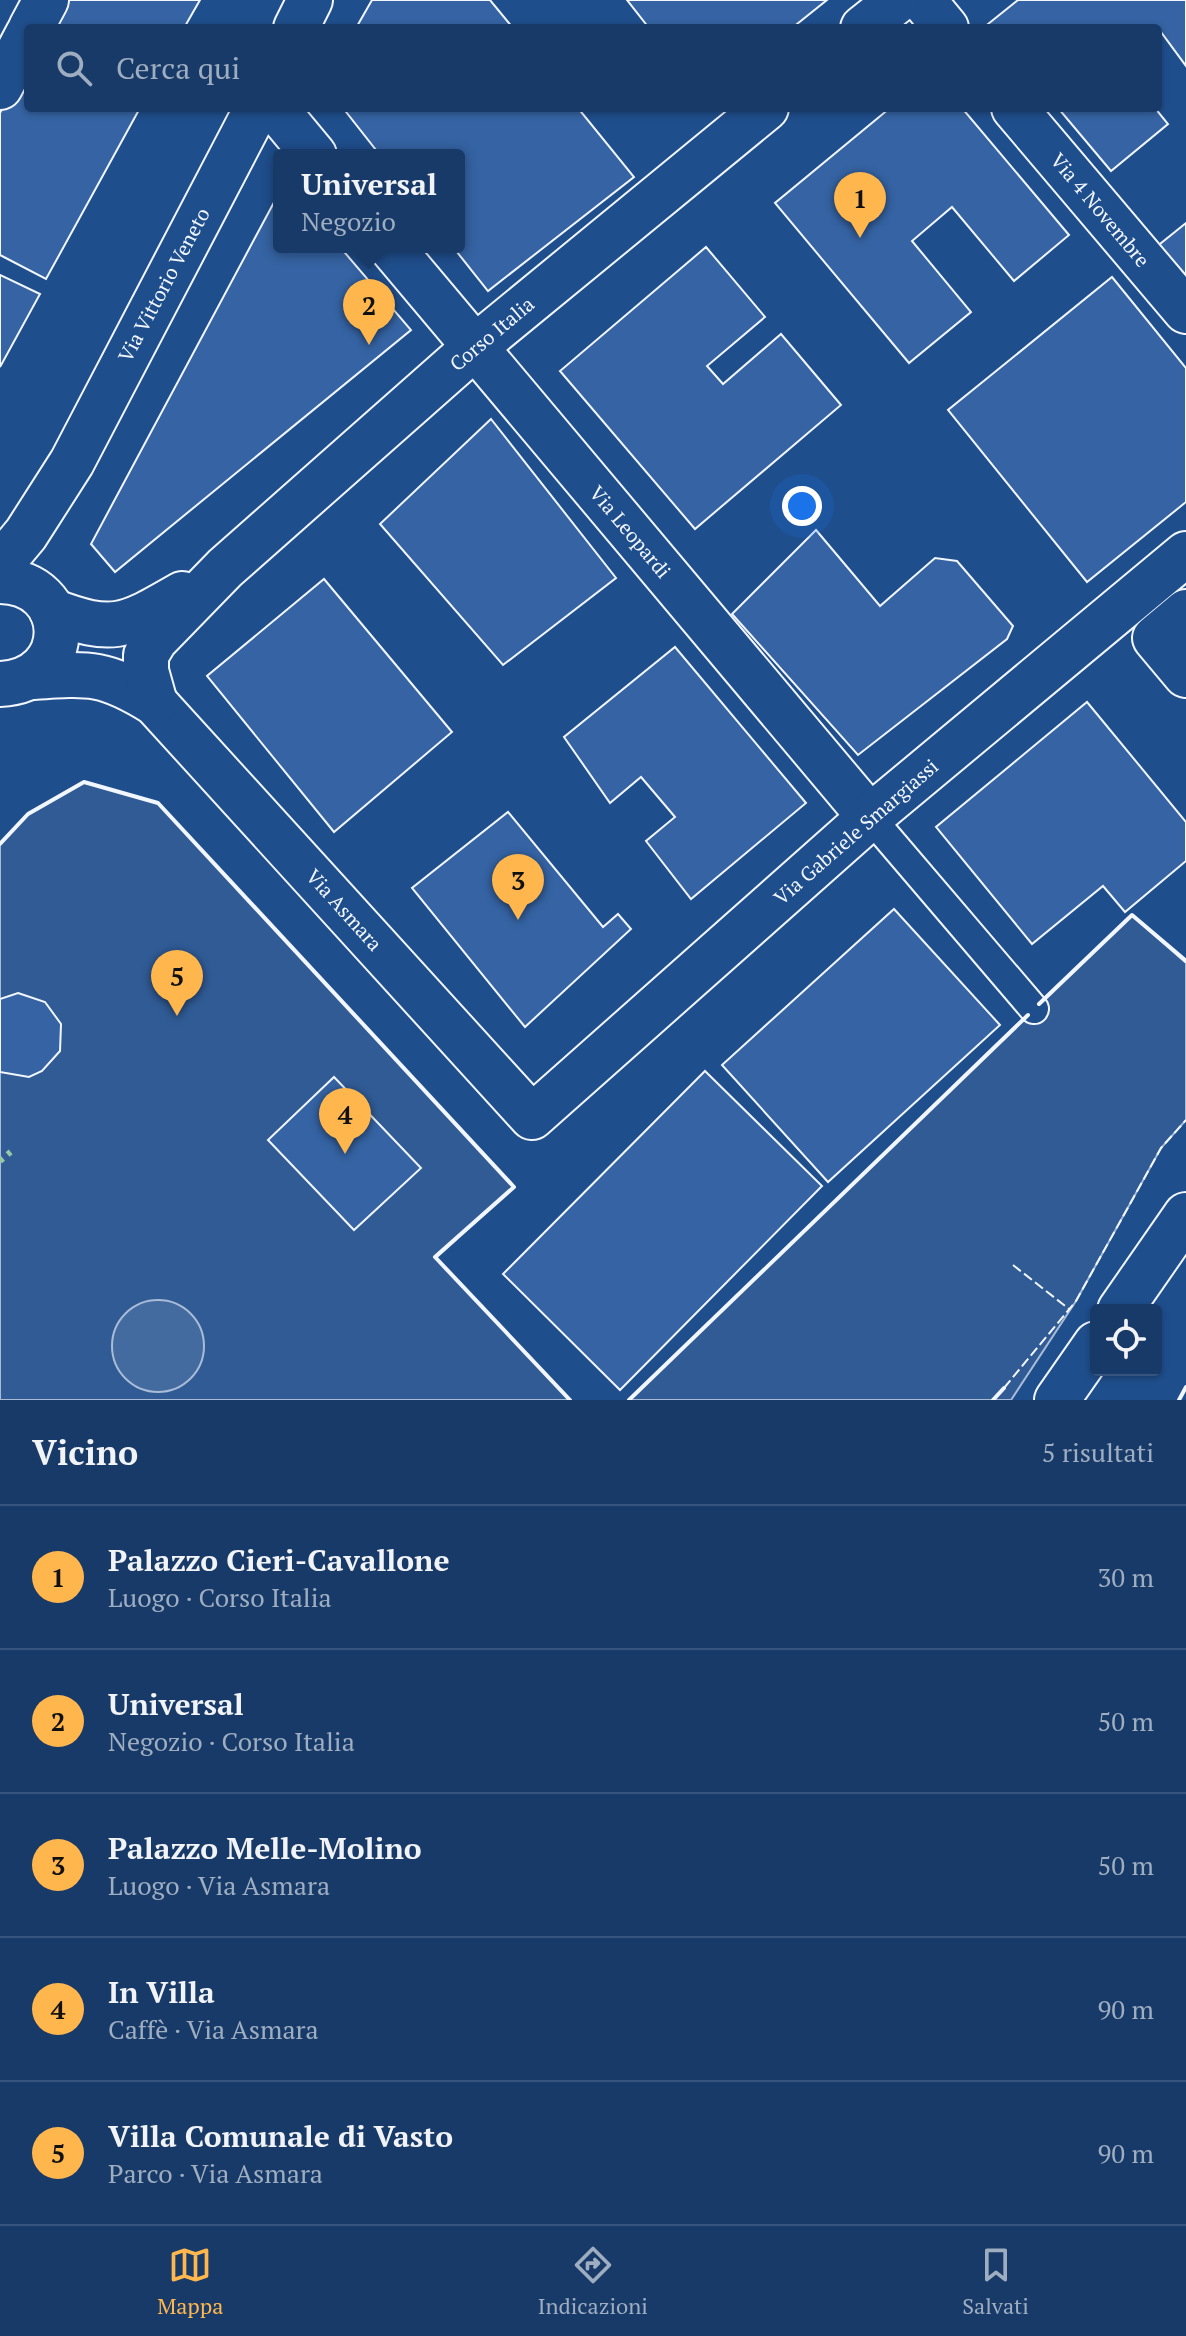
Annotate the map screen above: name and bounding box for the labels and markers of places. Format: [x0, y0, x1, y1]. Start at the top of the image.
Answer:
pin: 1 [834, 172, 886, 238]
pin: 2 [343, 279, 395, 345]
pin: 3 [492, 854, 544, 920]
pin: 5 [151, 950, 203, 1016]
pin: 4 [319, 1088, 371, 1154]

